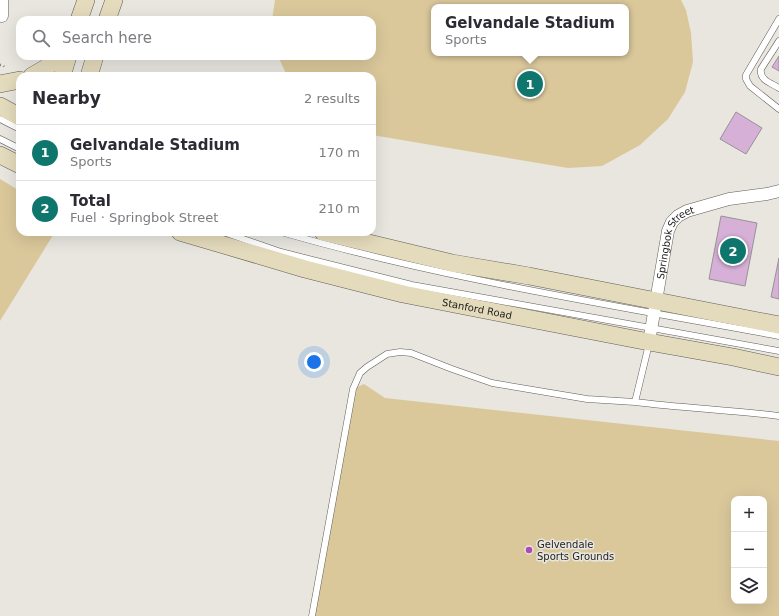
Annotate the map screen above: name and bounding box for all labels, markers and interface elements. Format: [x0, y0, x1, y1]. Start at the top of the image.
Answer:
popup [431, 4, 629, 56]
text: Gelvandale Stadium [445, 14, 615, 32]
search box [16, 16, 376, 60]
icon: search [30, 27, 52, 49]
text: Search here [62, 29, 152, 47]
text: Sports [445, 32, 487, 47]
pin: 1 [517, 69, 543, 99]
text: Nearby [32, 88, 101, 108]
text: 2 results [304, 91, 360, 106]
text: Gelvandale Stadium [70, 136, 240, 154]
text: 1 [40, 145, 50, 160]
text: 170 m [318, 145, 360, 160]
text: Sports [70, 154, 112, 169]
text: Total [70, 192, 111, 210]
text: 2 [40, 201, 50, 216]
text: 210 m [318, 201, 360, 216]
street label: Springbok Street [654, 204, 695, 280]
text: Fuel · Springbok Street [70, 210, 218, 225]
pin: 2 [720, 236, 746, 266]
street label: Stanford Road [441, 296, 513, 321]
your location [304, 352, 324, 372]
map controls [731, 496, 767, 604]
button: + [731, 496, 767, 532]
button: − [731, 532, 767, 568]
place label: Gelvendale Sports Grounds [537, 539, 614, 562]
marker: Gelvendale Sports Grounds [524, 545, 534, 555]
button: layers [731, 568, 767, 604]

